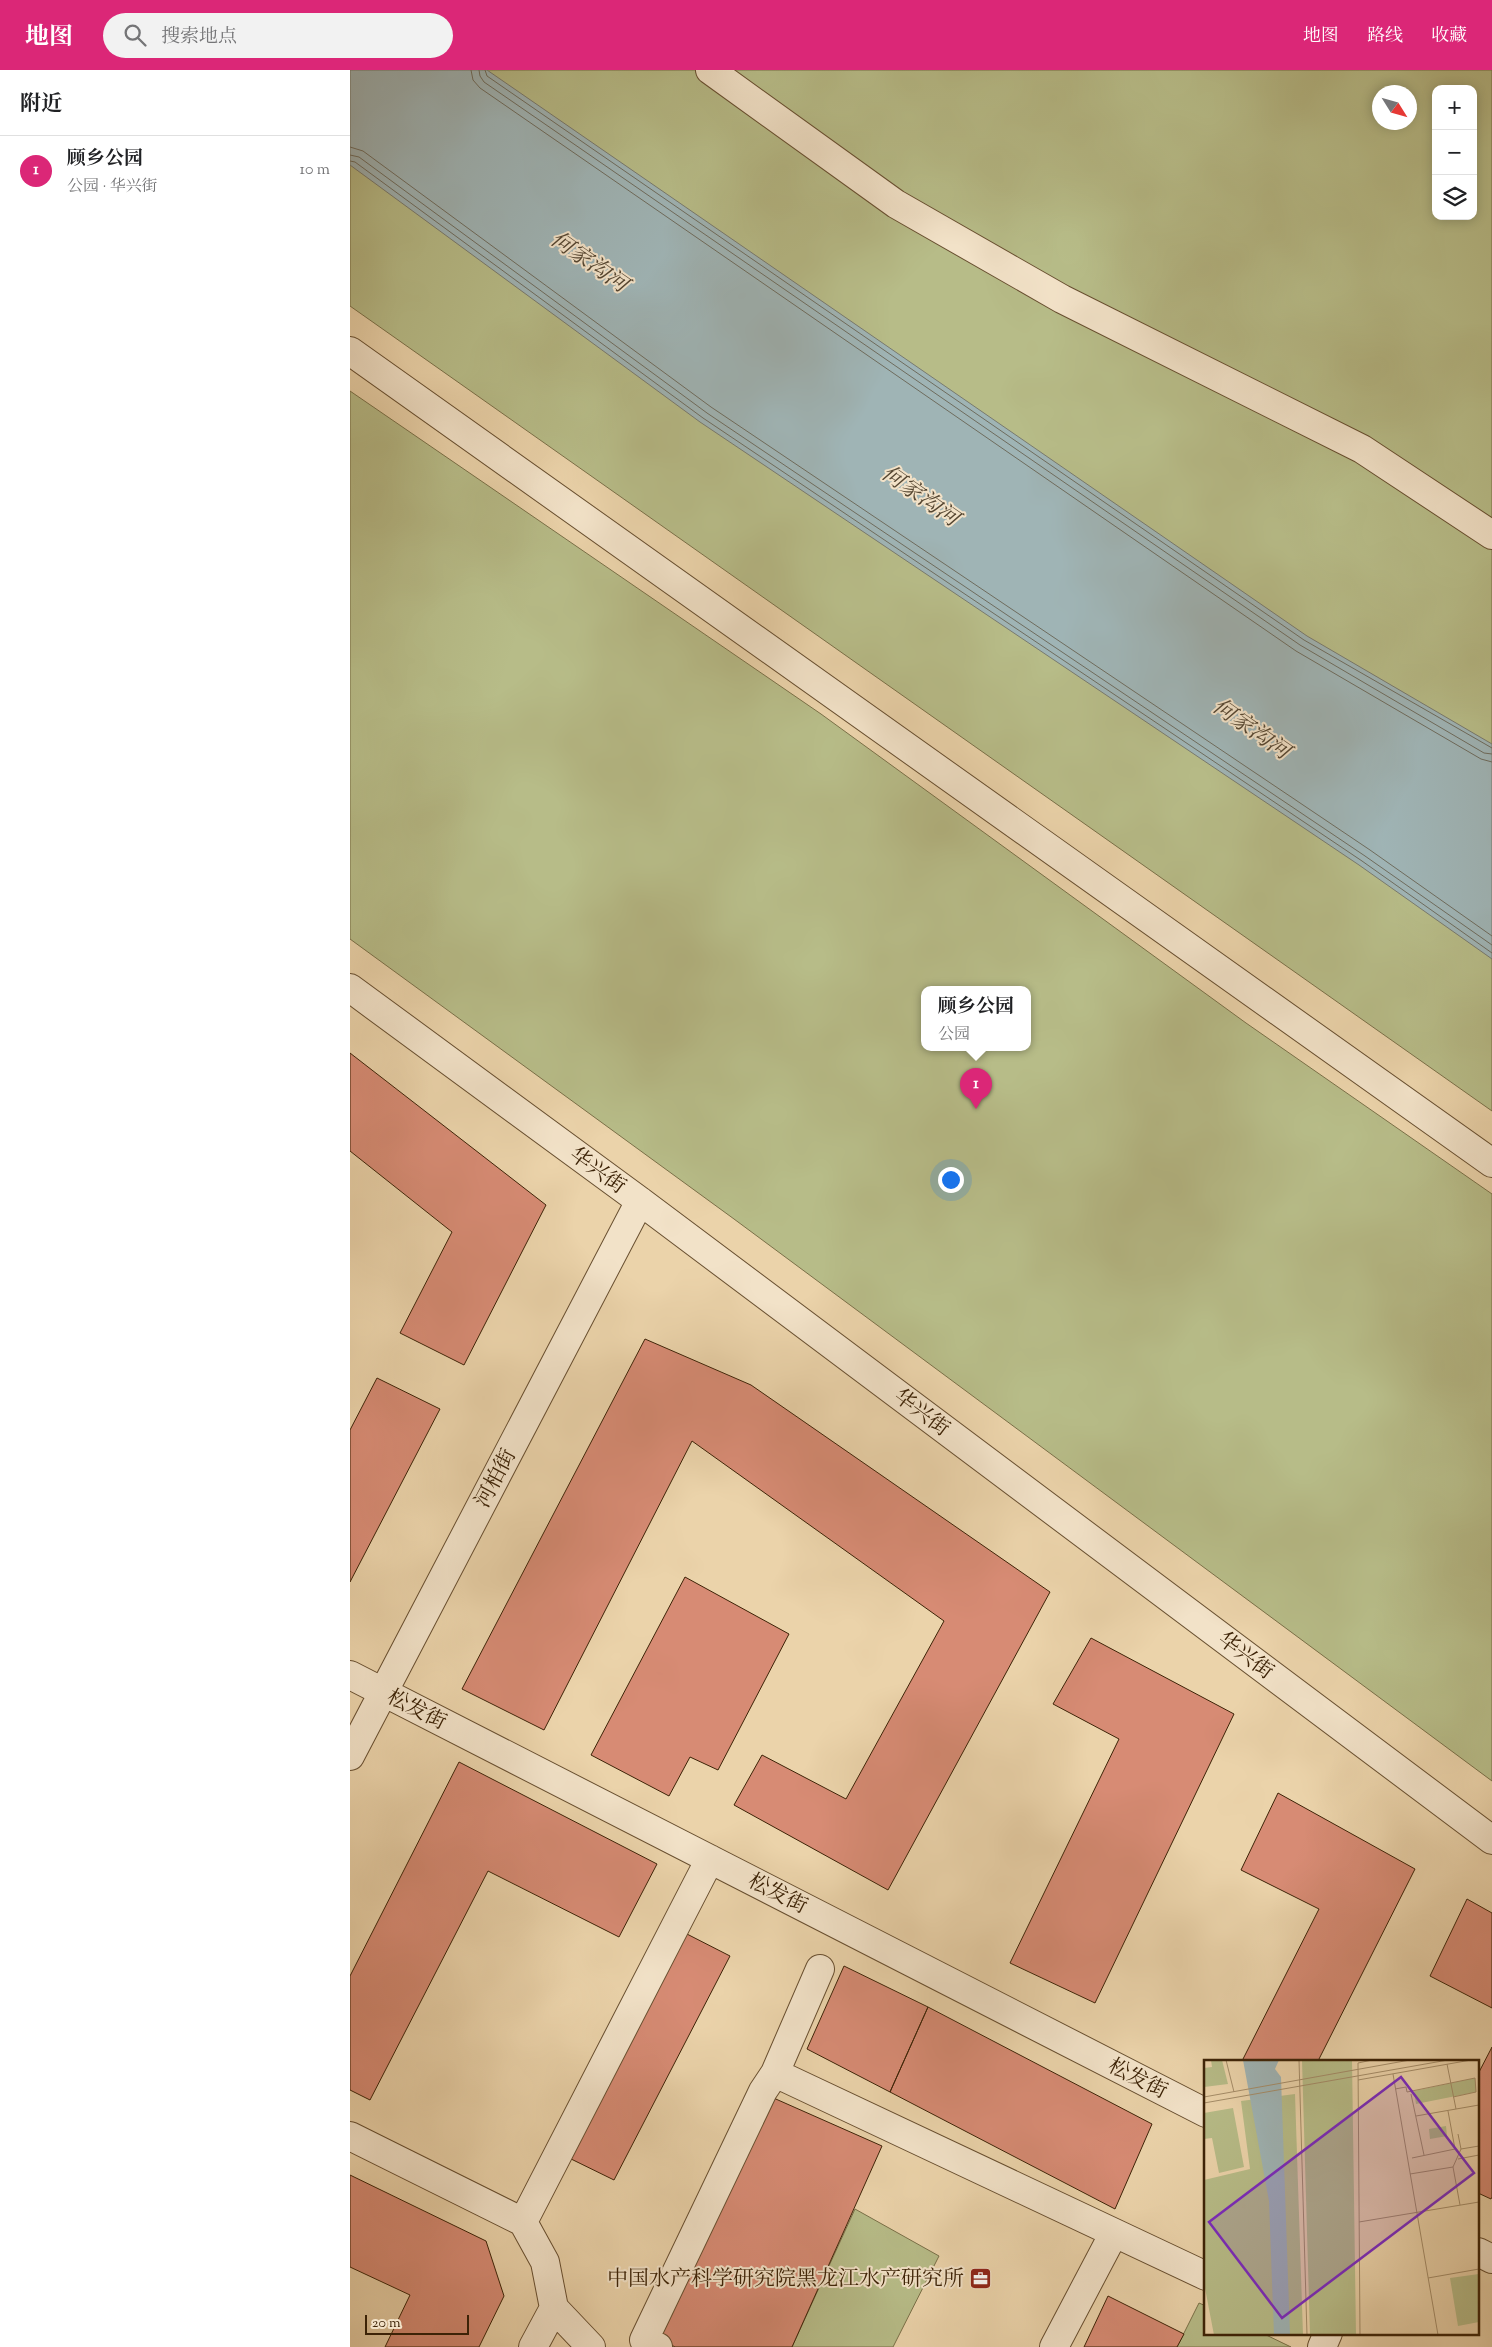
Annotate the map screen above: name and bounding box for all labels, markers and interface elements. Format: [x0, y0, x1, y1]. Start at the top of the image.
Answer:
search box [103, 13, 453, 58]
text: 地图 [25, 21, 73, 55]
icon: search [121, 21, 149, 49]
text: 搜索地点 [161, 24, 237, 51]
text: 地图 [1303, 24, 1339, 50]
text: 路线 [1367, 24, 1403, 50]
text: 收藏 [1431, 24, 1467, 50]
north arrow [1372, 85, 1417, 130]
map controls [1432, 85, 1477, 220]
button: + [1432, 85, 1477, 130]
text: 附近 [20, 90, 62, 120]
button: − [1432, 130, 1477, 175]
text: 顾乡公园 [67, 146, 143, 173]
text: 1 [33, 159, 39, 182]
text: 10 m [300, 159, 330, 182]
button: layers [1432, 175, 1477, 220]
text: 公园 · 华兴街 [67, 176, 158, 199]
water label: 何家沟河 [543, 225, 637, 304]
water label: 何家沟河 [874, 459, 968, 538]
water label: 何家沟河 [1205, 692, 1299, 771]
popup [921, 986, 1031, 1051]
text: 顾乡公园 [938, 994, 1014, 1021]
text: 公园 [938, 1024, 970, 1047]
pin: 1 [960, 1068, 992, 1109]
street label: 华兴街 [563, 1141, 631, 1202]
your location [938, 1167, 964, 1193]
street label: 华兴街 [887, 1383, 955, 1445]
street label: 河柏街 [469, 1444, 525, 1514]
street label: 华兴街 [1211, 1626, 1279, 1688]
street label: 松发街 [381, 1683, 451, 1738]
street label: 松发街 [742, 1867, 812, 1922]
street label: 松发街 [1102, 2052, 1172, 2107]
inset map [1204, 2060, 1480, 2334]
place label: 中国水产科学研究院黑龙江水产研究所 [607, 2265, 964, 2295]
office icon: 中国水产科学研究院黑龙江水产研究所 [968, 2266, 992, 2290]
scale bar [365, 2312, 469, 2335]
text: 20 m [372, 2314, 401, 2334]

